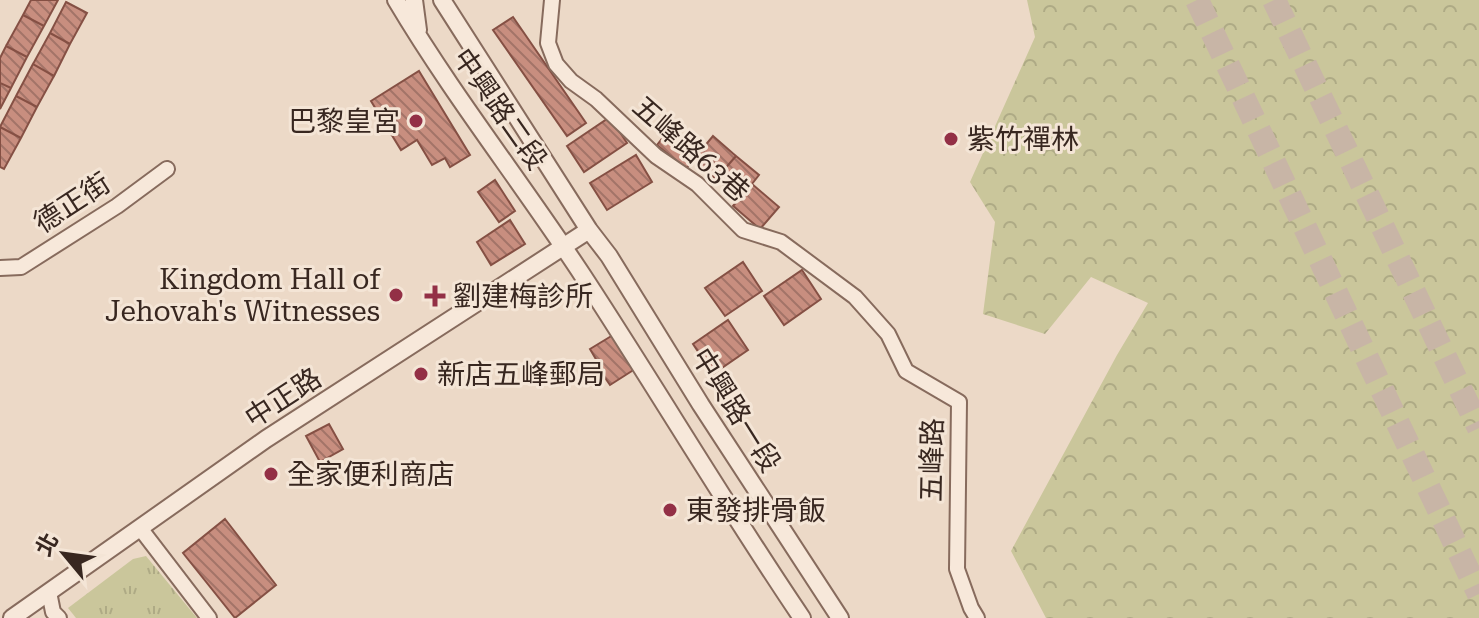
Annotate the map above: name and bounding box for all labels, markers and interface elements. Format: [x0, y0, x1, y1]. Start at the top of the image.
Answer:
street label: 中興路二段 [446, 42, 554, 176]
street label: 五峰路63巷 [626, 90, 756, 208]
place label: 巴黎皇宮 [288, 105, 400, 138]
marker: 巴黎皇宮 [407, 112, 425, 130]
place label: 紫竹禪林 [967, 123, 1079, 156]
marker: 紫竹禪林 [942, 130, 960, 148]
street label: 德正街 [28, 166, 116, 240]
place label: Kingdom Hall of Jehovah's Witnesses [105, 263, 381, 328]
place label: 劉建梅診所 [453, 280, 593, 313]
marker: 劉建梅診所 [424, 285, 446, 307]
marker: Kingdom Hall of Jehovah's Witnesses [387, 286, 405, 304]
street label: 中興路一段 [685, 342, 787, 478]
place label: 新店五峰郵局 [437, 358, 605, 391]
street label: 中正路 [239, 361, 327, 435]
marker: 新店五峰郵局 [412, 365, 430, 383]
street label: 五峰路 [915, 418, 949, 502]
place label: 全家便利商店 [287, 458, 455, 491]
marker: 全家便利商店 [262, 465, 280, 483]
place label: 東發排骨飯 [686, 494, 826, 527]
marker: 東發排骨飯 [661, 501, 679, 519]
north arrow [24, 514, 104, 594]
text: 北 [31, 529, 63, 560]

